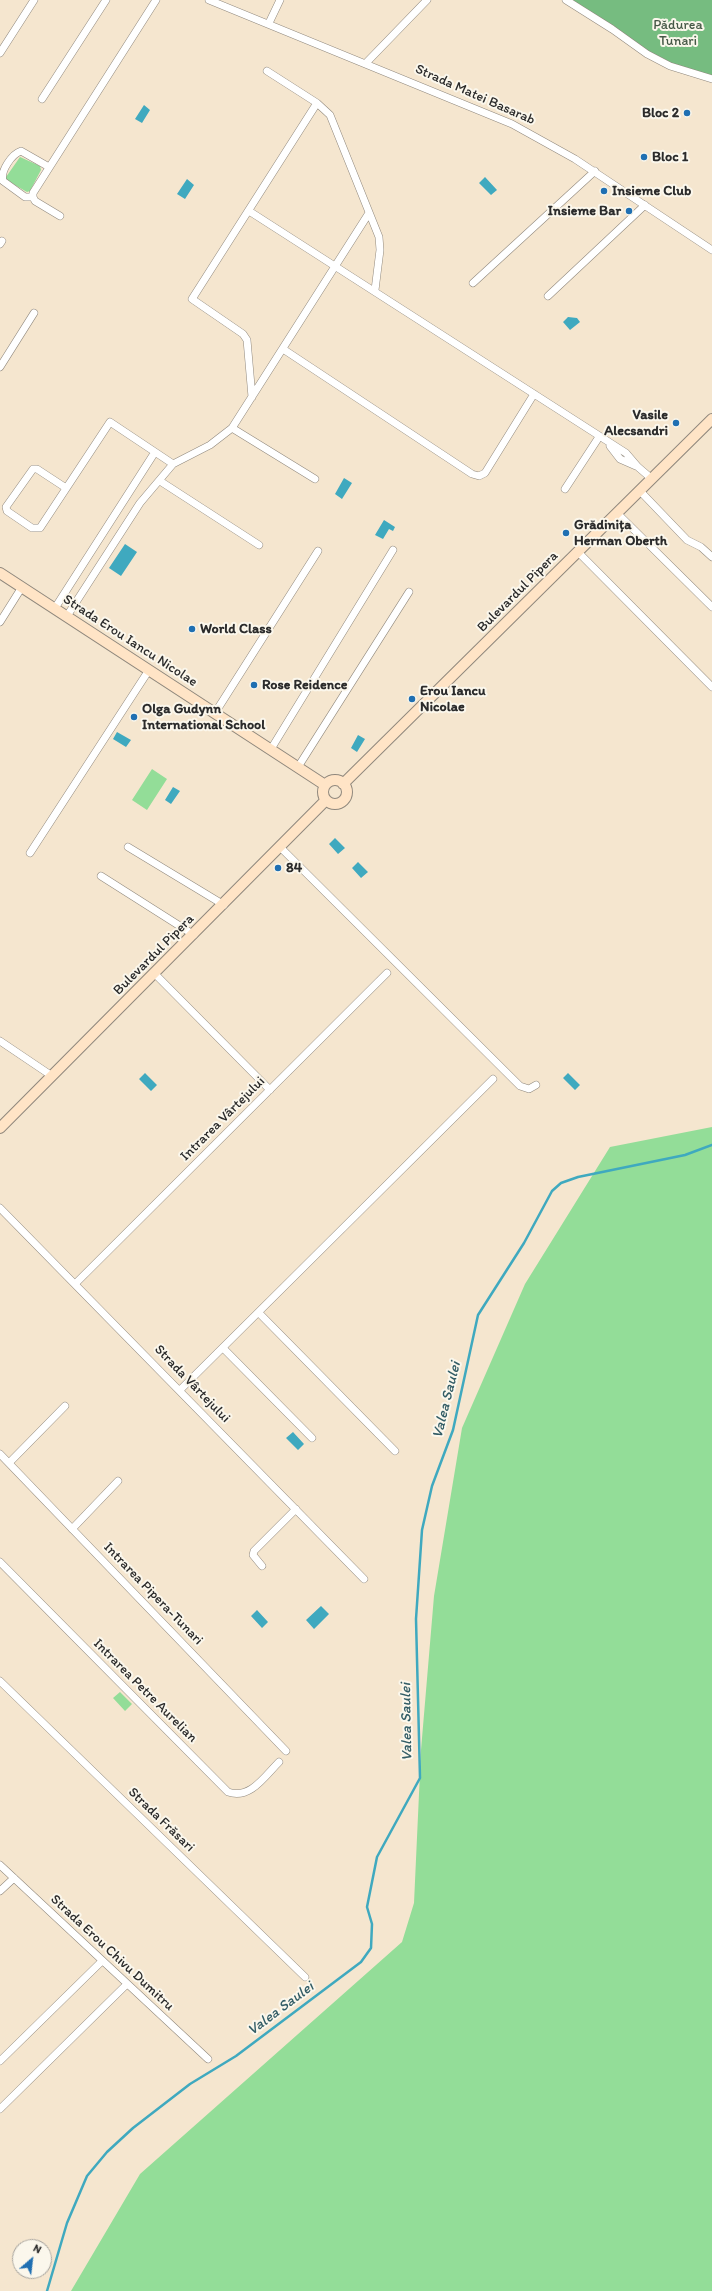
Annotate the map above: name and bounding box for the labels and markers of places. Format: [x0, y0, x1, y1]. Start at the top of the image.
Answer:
place label: Bloc 2 [642, 105, 679, 121]
marker: Bloc 2 [682, 108, 692, 118]
place label: Bloc 1 [652, 149, 688, 165]
marker: Bloc 1 [639, 152, 649, 162]
place label: Insieme Club [612, 183, 691, 199]
marker: Insieme Club [599, 186, 609, 196]
place label: Insieme Bar [548, 203, 621, 219]
marker: Insieme Bar [624, 206, 634, 216]
place label: Vasile Alecsandri [604, 407, 668, 440]
marker: Vasile Alecsandri [671, 418, 681, 428]
place label: Grădinița Herman Oberth [574, 517, 667, 550]
marker: Grădinița Herman Oberth [561, 528, 571, 538]
place label: World Class [200, 621, 272, 637]
marker: World Class [187, 624, 197, 634]
place label: Rose Reidence [262, 677, 347, 693]
marker: Rose Reidence [249, 680, 259, 690]
place label: Erou Iancu Nicolae [420, 683, 486, 716]
marker: Erou Iancu Nicolae [407, 694, 417, 704]
place label: Olga Gudynn International School [142, 701, 265, 734]
marker: Olga Gudynn International School [129, 712, 139, 722]
place label: 84 [286, 860, 302, 876]
marker: 84 [273, 863, 283, 873]

